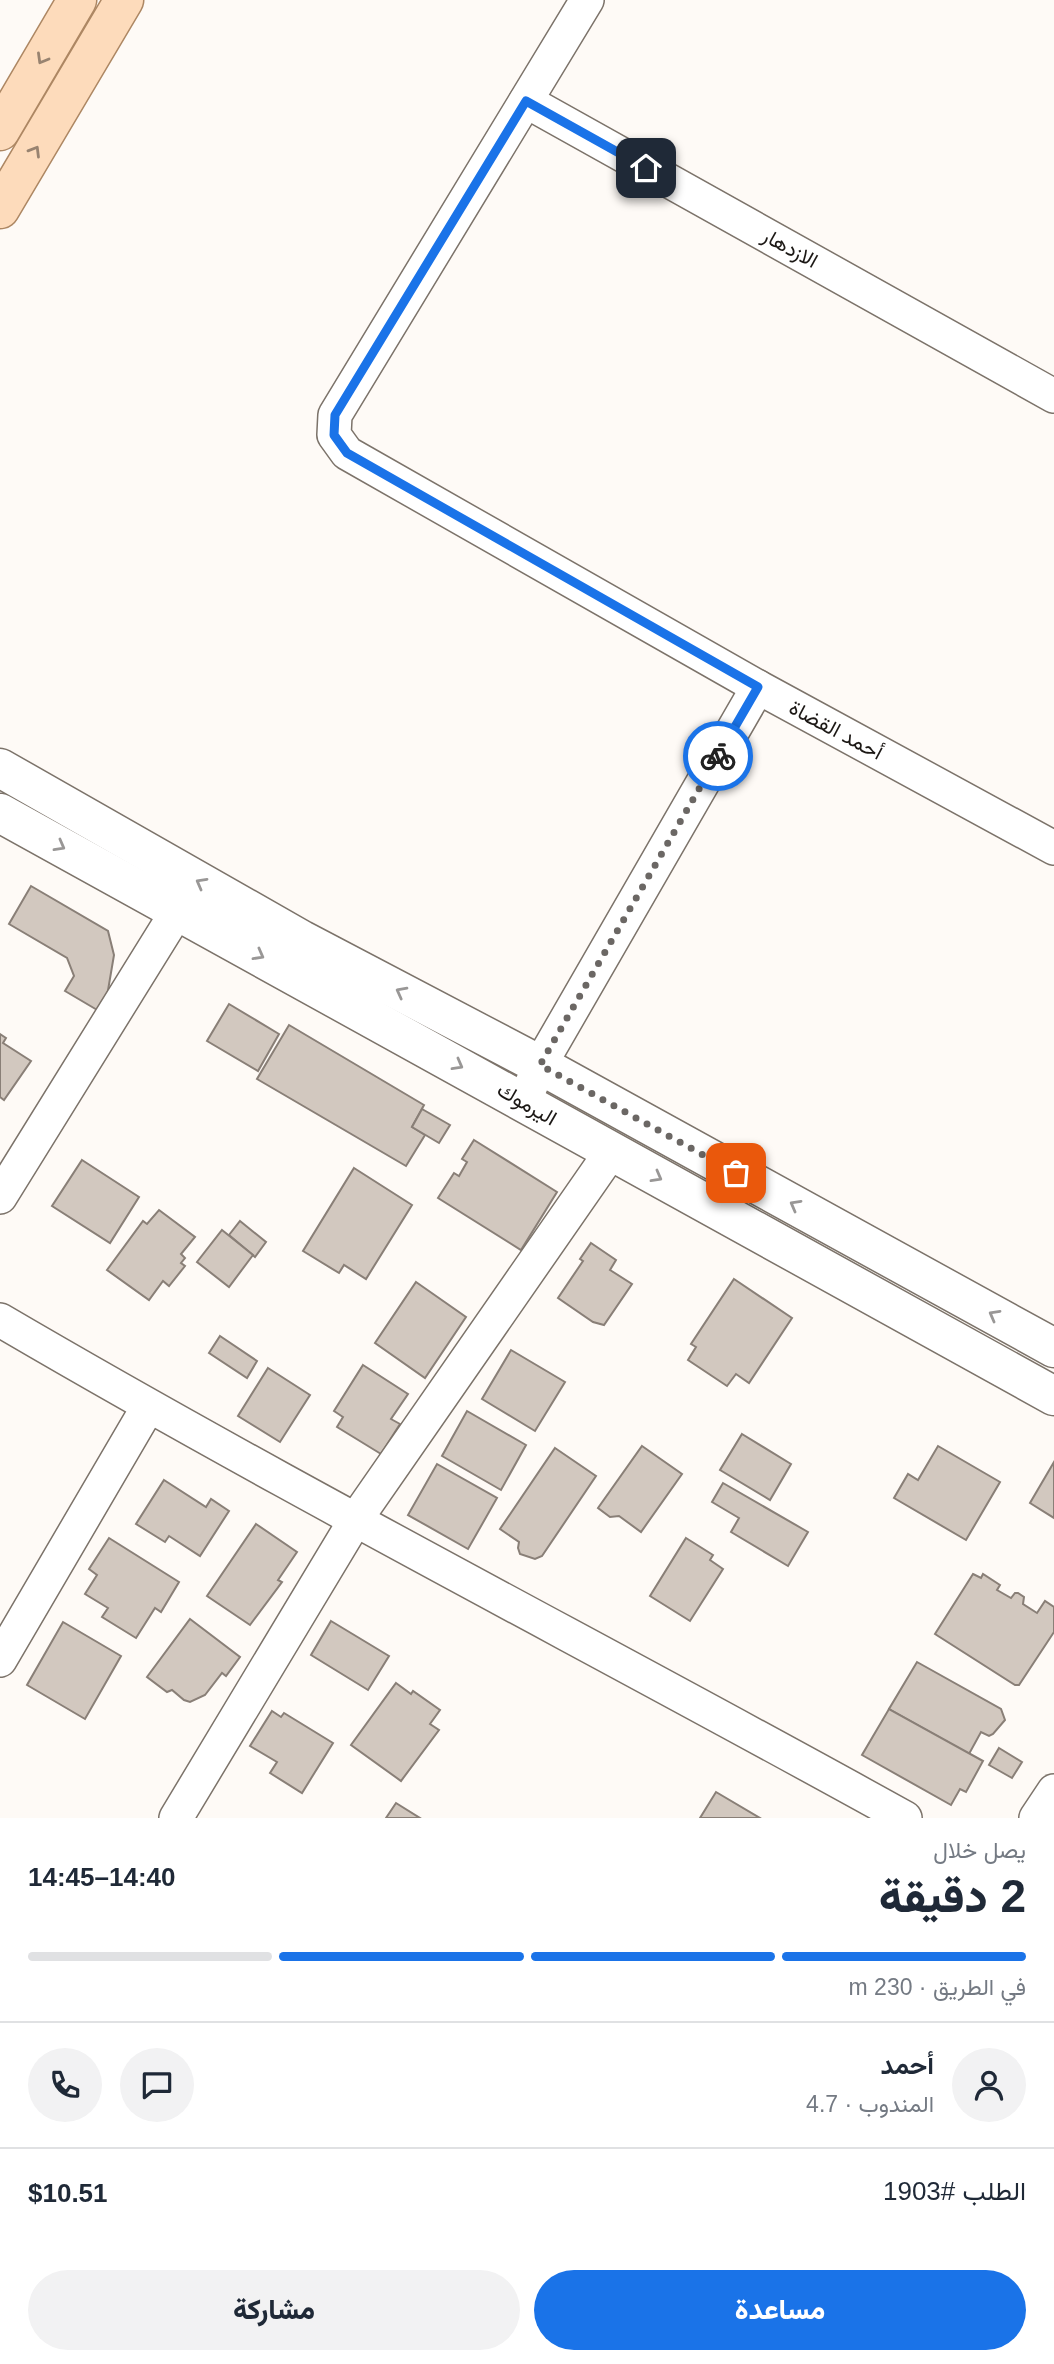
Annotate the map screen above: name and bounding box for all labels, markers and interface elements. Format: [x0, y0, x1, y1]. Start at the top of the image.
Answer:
one-way arrow [38, 51, 51, 64]
pin [616, 138, 676, 198]
one-way arrow [27, 145, 40, 158]
icon: home [627, 149, 665, 187]
street label: الازدهار [757, 223, 822, 274]
street label: أحمد القضاة [786, 695, 887, 764]
courier [683, 721, 753, 791]
icon: bike [699, 737, 737, 775]
one-way arrow [53, 837, 65, 851]
one-way arrow [196, 878, 209, 891]
one-way arrow [252, 947, 264, 960]
one-way arrow [396, 987, 408, 1000]
one-way arrow [451, 1057, 464, 1070]
street label: اليرموك [492, 1077, 561, 1131]
pin [706, 1143, 766, 1203]
icon: bag [717, 1154, 755, 1192]
one-way arrow [649, 1169, 662, 1182]
one-way arrow [790, 1200, 802, 1213]
one-way arrow [989, 1310, 1001, 1323]
text: يصل خلال [933, 1837, 1026, 1863]
text: 14:40–14:45 [28, 1862, 175, 1892]
text: 2 دقيقة [879, 1870, 1026, 1922]
text: في الطريق · 230 m [849, 1974, 1026, 2000]
button: phone [28, 2048, 102, 2122]
button: chat [120, 2048, 194, 2122]
button: person [952, 2048, 1026, 2122]
text: أحمد [881, 2050, 934, 2080]
text: المندوب · 4.7 [806, 2091, 934, 2117]
text: الطلب #1903 [883, 2176, 1026, 2206]
text: $10.51 [28, 2178, 108, 2208]
button: مشاركة [28, 2270, 520, 2350]
button: مساعدة [534, 2270, 1026, 2350]

